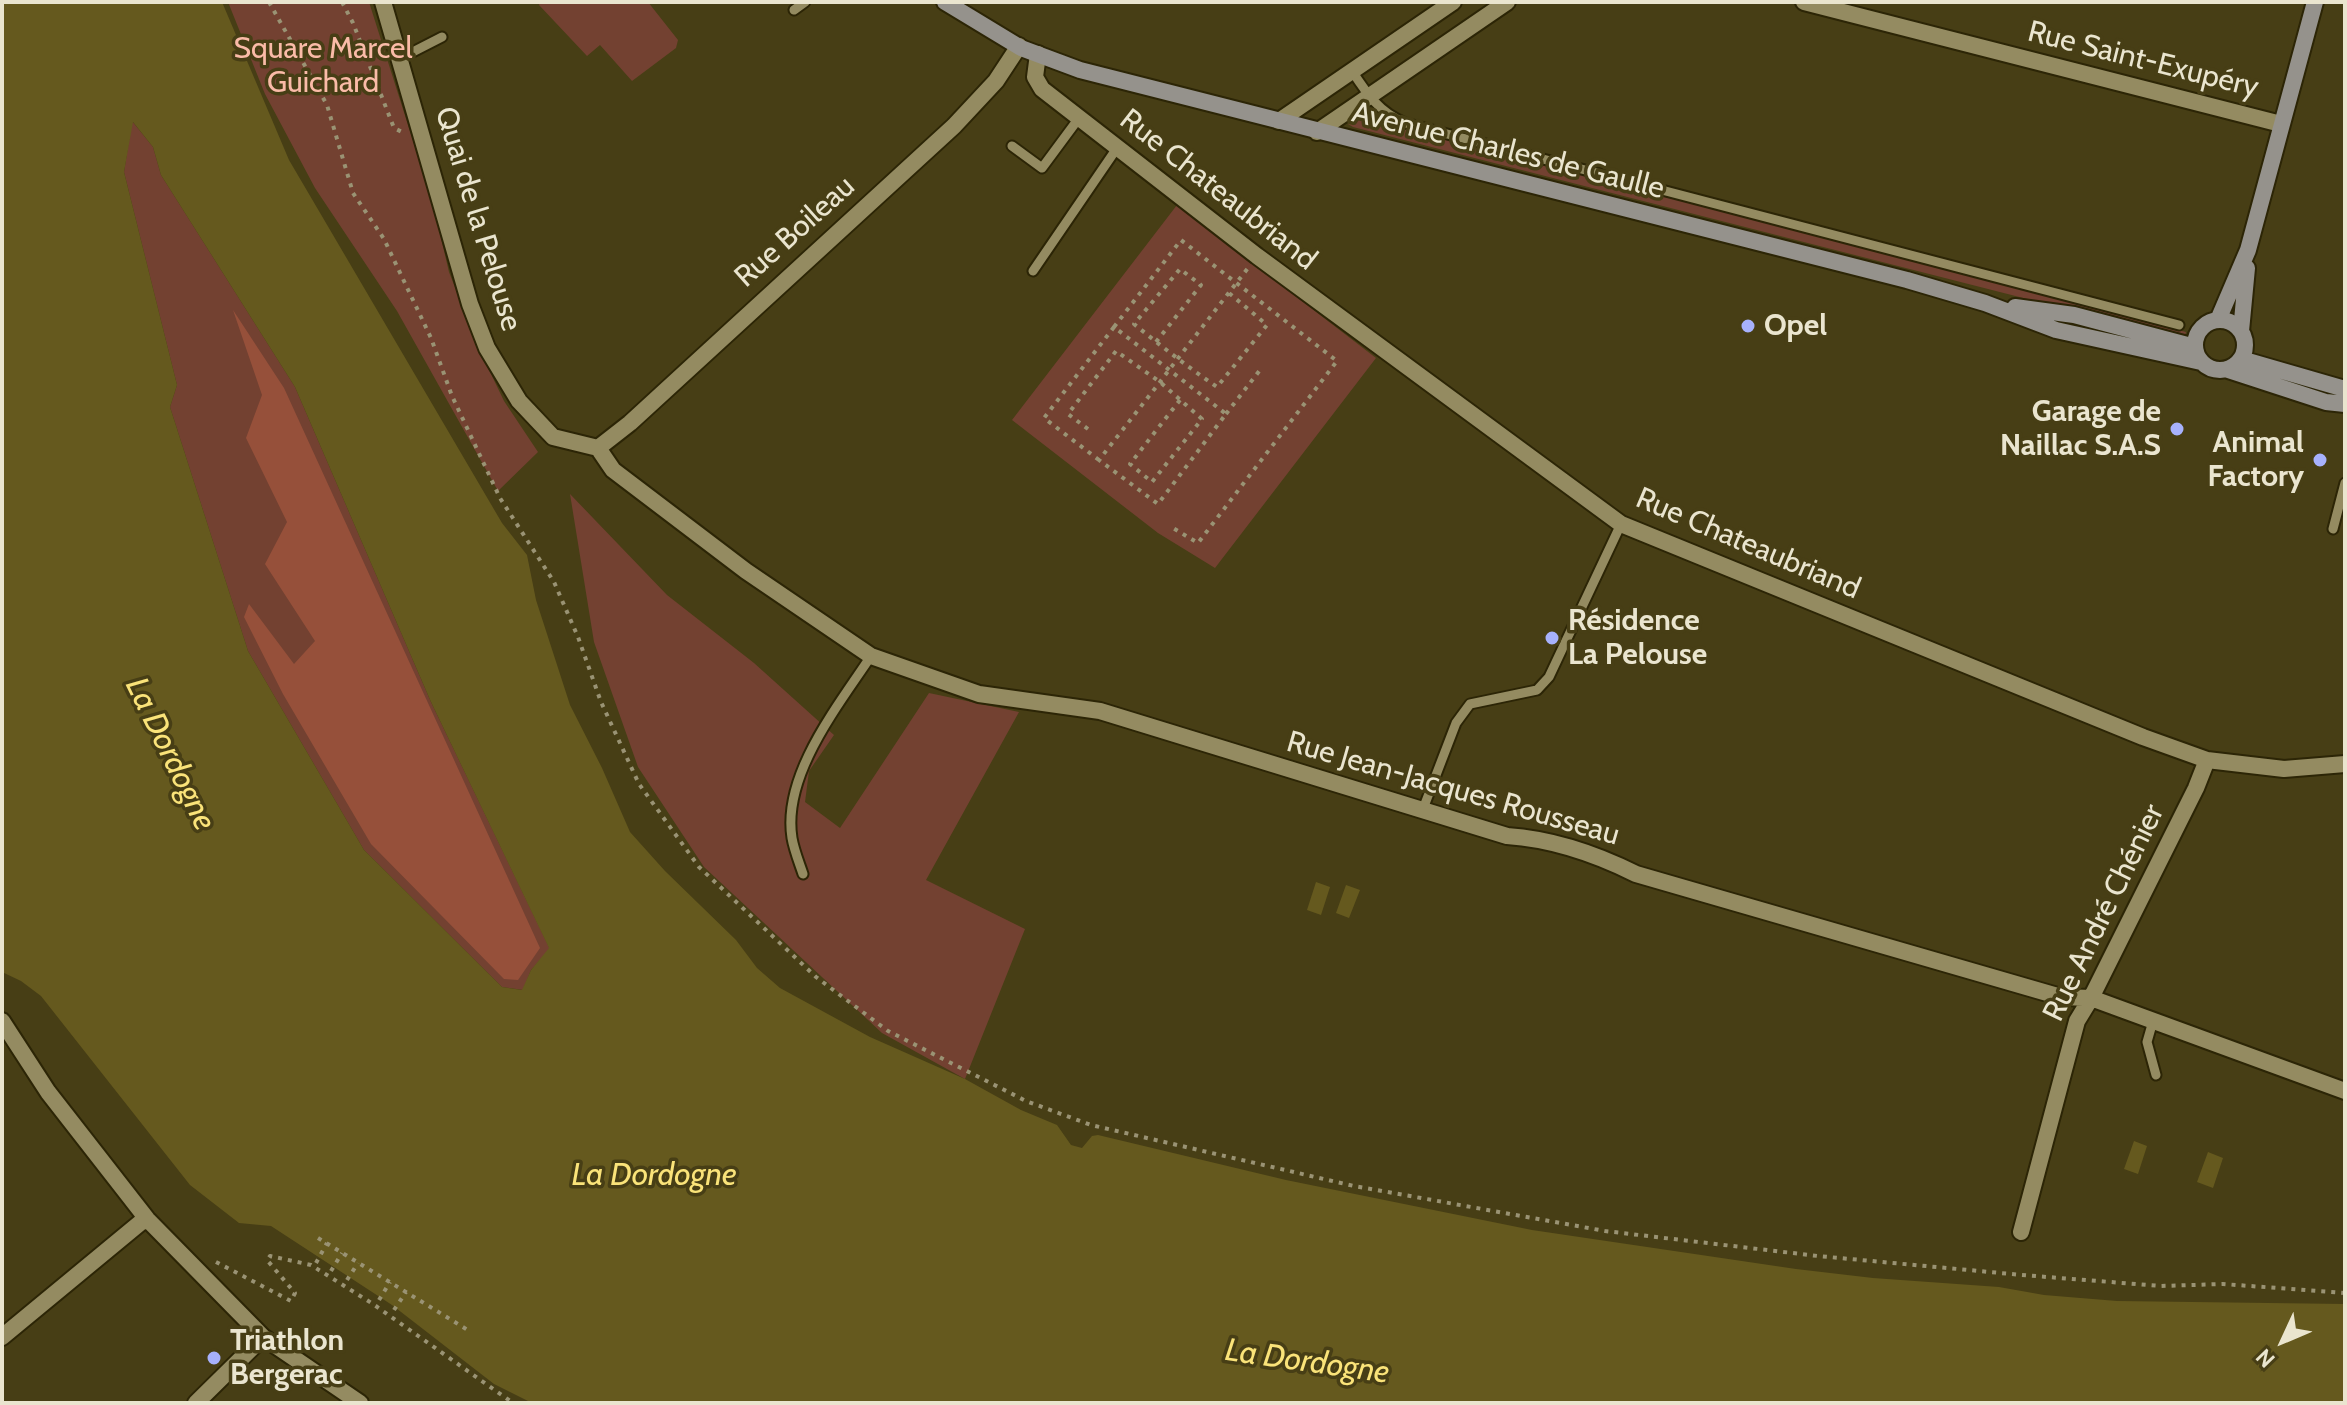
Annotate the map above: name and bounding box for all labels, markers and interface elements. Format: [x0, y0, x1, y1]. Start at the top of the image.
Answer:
street label: Rue Saint-Exupéry [2024, 14, 2262, 106]
park label: Square Marcel Guichard [233, 31, 413, 102]
street label: Avenue Charles de Gaulle [1348, 95, 1668, 207]
street label: Rue Chateaubriand [1112, 102, 1324, 278]
street label: Quai de la Pelouse [427, 103, 529, 335]
street label: Rue Boileau [728, 169, 862, 295]
place label: Opel [1764, 308, 1827, 344]
marker: Opel [1739, 317, 1757, 335]
place label: Garage de Naillac S.A.S [2000, 394, 2161, 464]
marker: Garage de Naillac S.A.S [2168, 420, 2186, 438]
place label: Animal Factory [2207, 425, 2304, 496]
marker: Animal Factory [2311, 451, 2329, 469]
street label: Rue Chateaubriand [1630, 481, 1866, 607]
place label: Résidence La Pelouse [1568, 603, 1707, 674]
marker: Résidence La Pelouse [1543, 629, 1561, 647]
water label: La Dordogne [117, 671, 223, 837]
street label: Rue Jean-Jacques Rousseau [1283, 724, 1623, 854]
street label: Rue André Chénier [2036, 799, 2172, 1027]
water label: La Dordogne [571, 1157, 737, 1195]
north arrow [2243, 1301, 2323, 1381]
place label: Triathlon Bergerac [230, 1323, 344, 1394]
water label: La Dordogne [1223, 1331, 1391, 1393]
text: N [2250, 1343, 2280, 1373]
marker: Triathlon Bergerac [205, 1349, 223, 1367]

